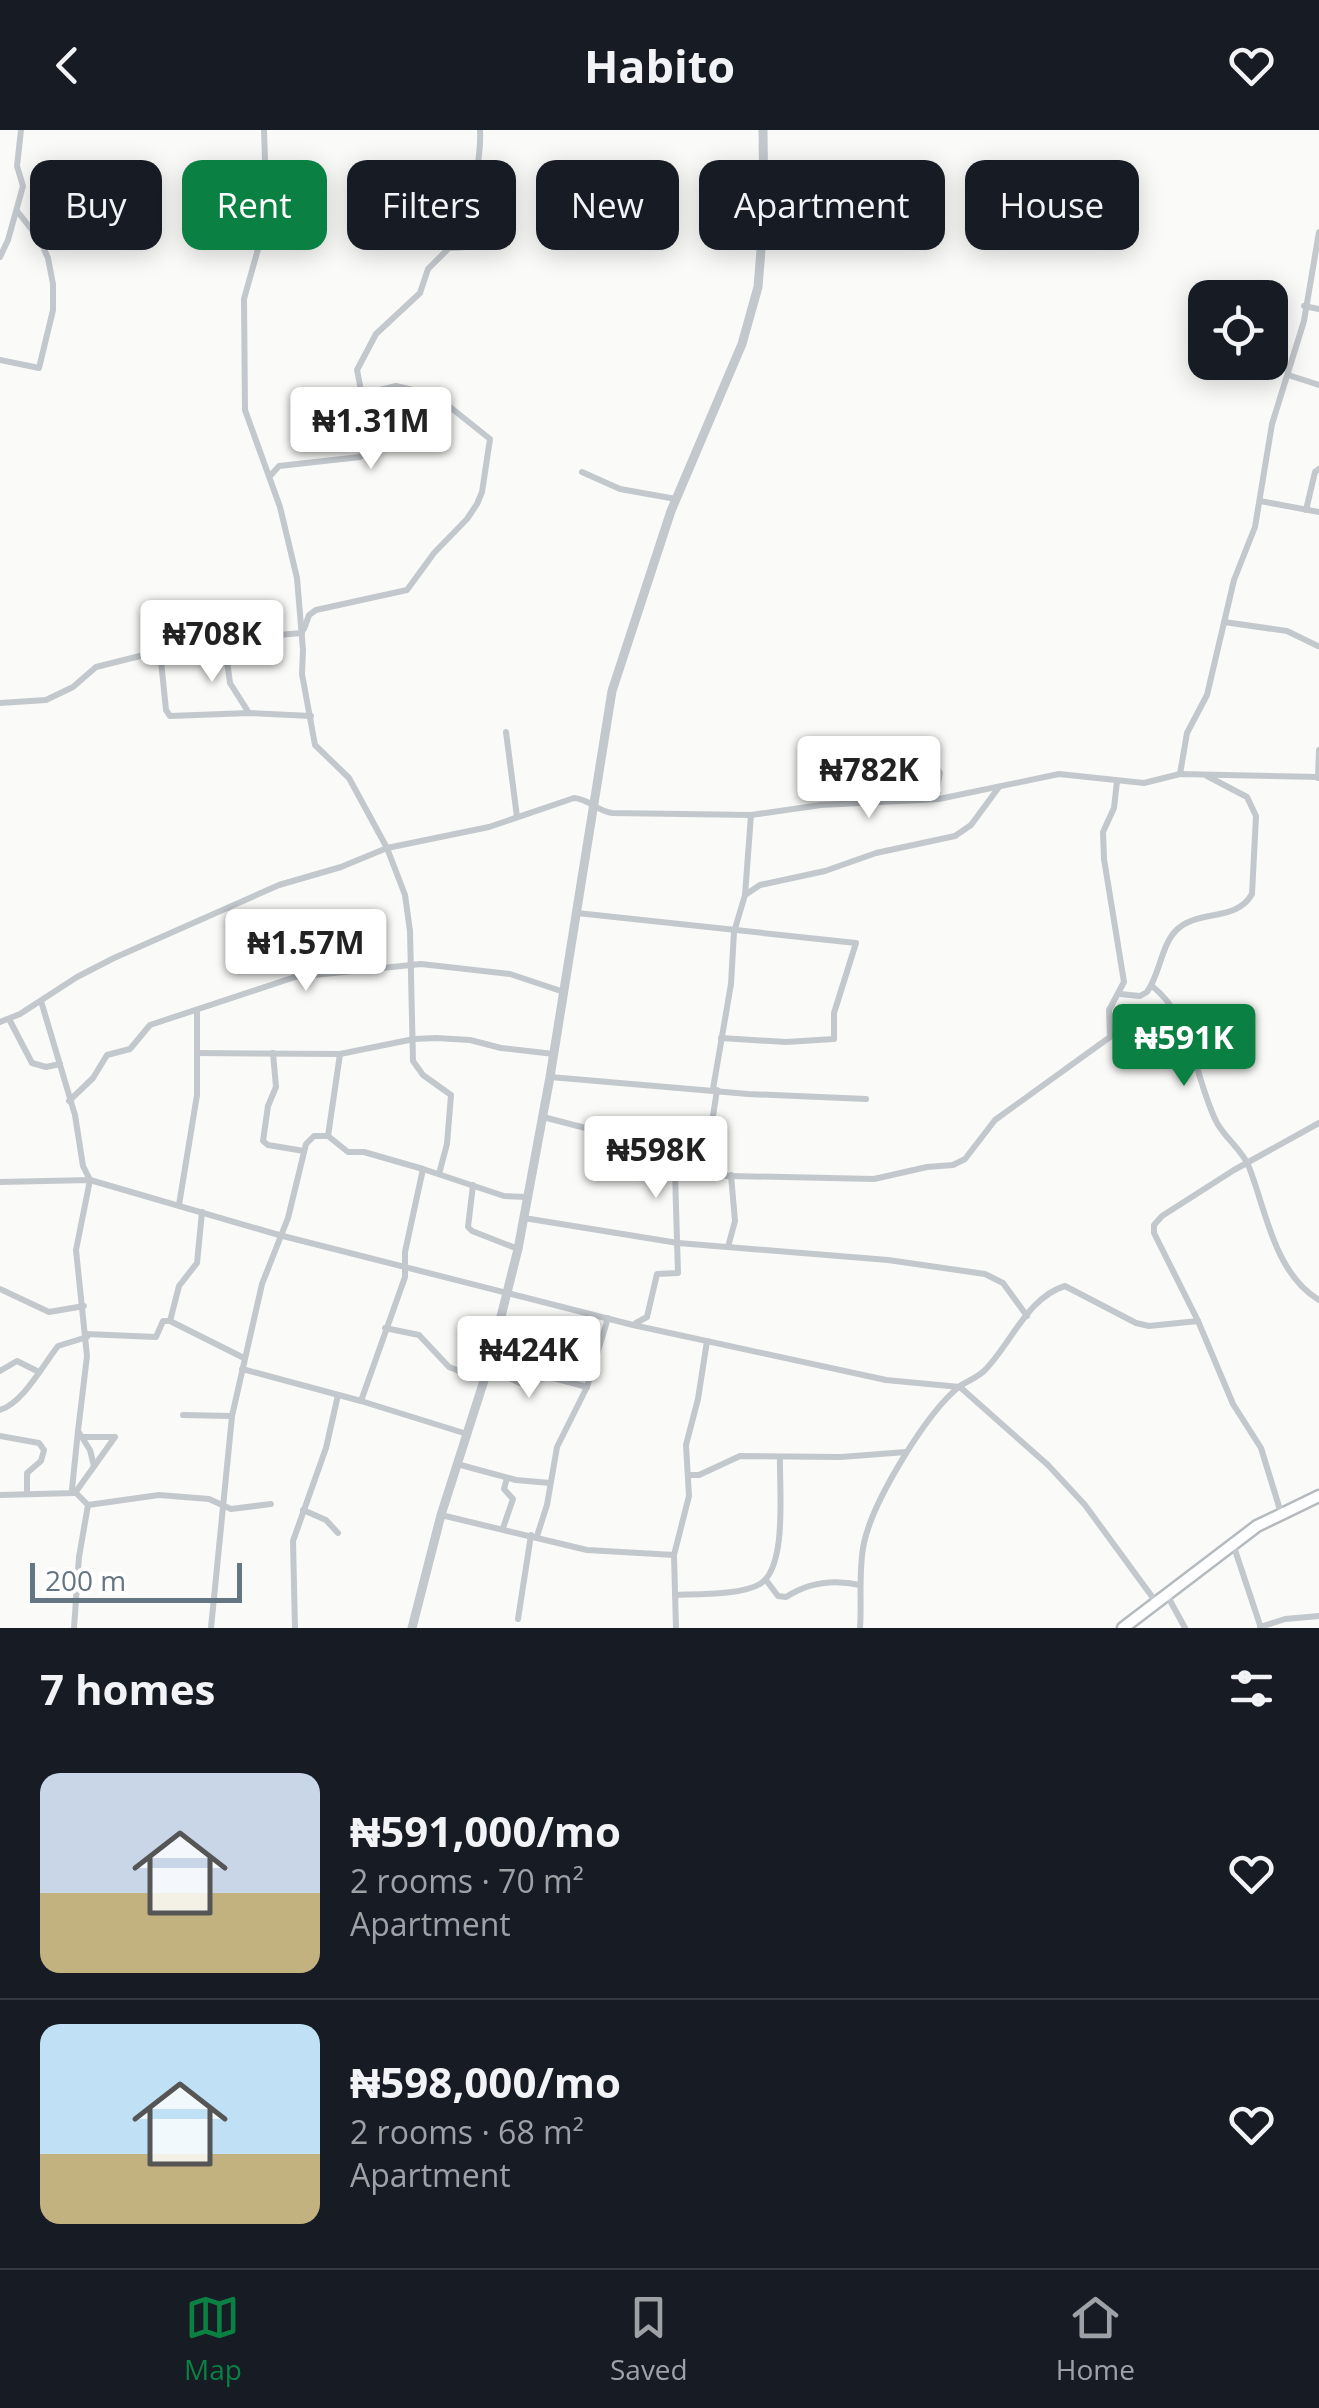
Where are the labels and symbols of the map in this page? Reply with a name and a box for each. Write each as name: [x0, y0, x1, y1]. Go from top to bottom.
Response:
pin: ₦1.31M: [290, 387, 452, 472]
pin: ₦708K: [142, 600, 282, 685]
pin: ₦782K: [799, 736, 939, 821]
pin: ₦1.57M: [225, 909, 387, 994]
pin: ₦591K: [1114, 1004, 1254, 1089]
pin: ₦598K: [586, 1116, 726, 1201]
pin: ₦424K: [459, 1316, 599, 1401]
scale bar: [30, 1558, 242, 1602]

